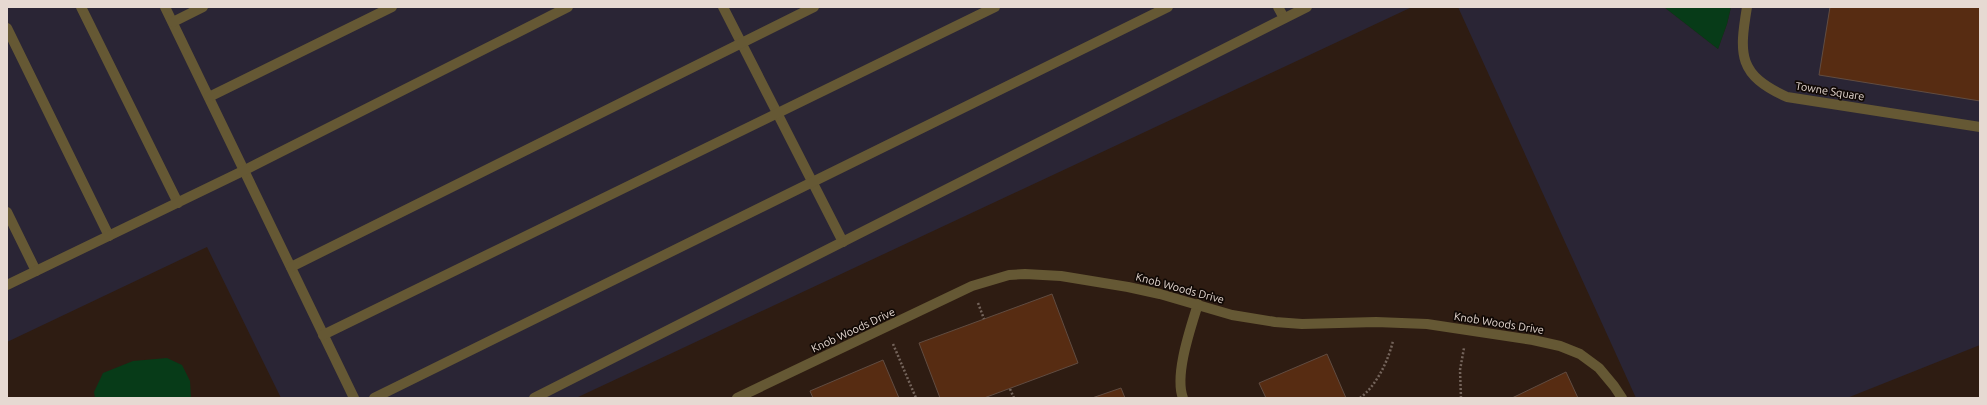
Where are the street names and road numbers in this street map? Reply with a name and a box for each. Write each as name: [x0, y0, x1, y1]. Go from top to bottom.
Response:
street label: Towne Square: [1795, 80, 1865, 102]
street label: Knob Woods Drive: [1135, 270, 1225, 306]
street label: Knob Woods Drive: [809, 305, 897, 355]
street label: Knob Woods Drive: [1453, 310, 1545, 336]

